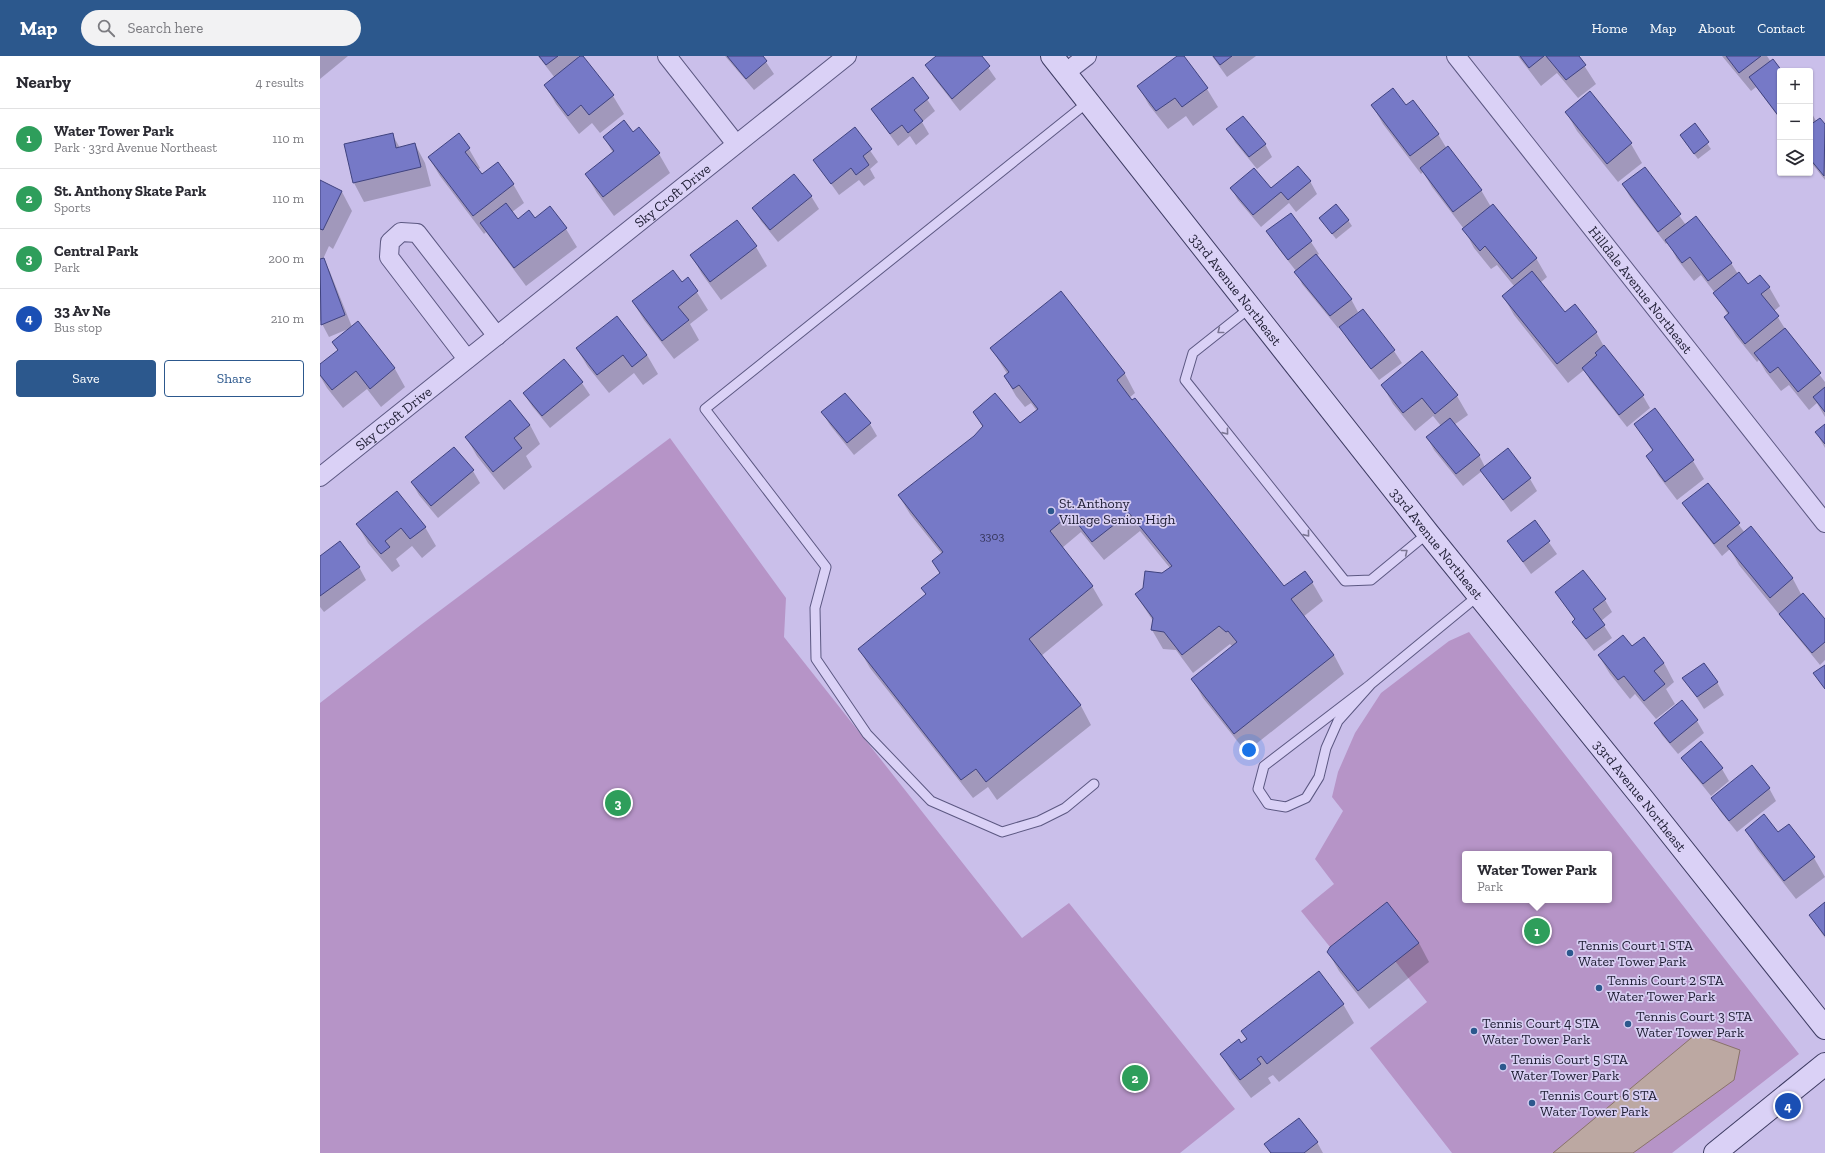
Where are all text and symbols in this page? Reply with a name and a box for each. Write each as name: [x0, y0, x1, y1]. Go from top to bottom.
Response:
search box: [81, 10, 361, 46]
text: Map: [20, 17, 57, 40]
icon: search: [95, 17, 117, 39]
text: Search here: [127, 19, 203, 37]
text: Home: [1592, 20, 1628, 37]
text: Map: [1650, 20, 1676, 37]
text: About: [1698, 20, 1735, 37]
text: Contact: [1757, 20, 1805, 37]
map controls: [1777, 68, 1813, 176]
button: +: [1777, 68, 1813, 104]
text: Nearby: [16, 72, 71, 92]
text: 4 results: [256, 75, 304, 90]
button: −: [1777, 104, 1813, 140]
text: Water Tower Park: [54, 122, 174, 140]
text: 1: [26, 131, 32, 146]
text: 110 m: [272, 131, 304, 146]
text: Park · 33rd Avenue Northeast: [54, 140, 217, 155]
button: layers: [1777, 140, 1813, 176]
street label: Sky Croft Drive: [631, 160, 715, 231]
text: St. Anthony Skate Park: [54, 182, 206, 200]
text: 2: [26, 191, 32, 206]
text: 110 m: [272, 191, 304, 206]
text: Sports: [54, 200, 91, 215]
street label: Hilldale Avenue Northeast: [1585, 223, 1696, 358]
street label: 33rd Avenue Northeast: [1186, 230, 1286, 350]
text: Central Park: [54, 242, 138, 260]
text: 3: [26, 251, 32, 266]
text: 200 m: [268, 251, 304, 266]
text: Park: [54, 260, 80, 275]
text: 33 Av Ne: [54, 302, 111, 320]
text: 4: [25, 311, 33, 326]
text: 210 m: [271, 311, 304, 326]
text: Bus stop: [54, 320, 102, 335]
one-way arrow: [1218, 327, 1225, 334]
button: Save: [16, 360, 156, 397]
button: Share: [164, 360, 304, 397]
street label: Sky Croft Drive: [352, 383, 436, 454]
one-way arrow: [1222, 428, 1229, 435]
street label: 33rd Avenue Northeast: [1386, 484, 1487, 604]
place label: St. Anthony Village Senior High: [1058, 495, 1176, 528]
marker: St. Anthony Village Senior High: [1046, 506, 1056, 516]
house number: 3303: [980, 529, 1004, 543]
one-way arrow: [1303, 529, 1310, 536]
one-way arrow: [1400, 550, 1407, 557]
street label: 33rd Avenue Northeast: [1590, 737, 1690, 856]
your location: [1239, 740, 1259, 760]
pin: 3: [605, 788, 631, 818]
popup: [1462, 851, 1612, 903]
text: Water Tower Park: [1477, 861, 1597, 879]
text: Park: [1477, 879, 1503, 894]
pin: 1: [1524, 916, 1550, 946]
place label: Tennis Court 1 STA Water Tower Park: [1578, 937, 1694, 970]
marker: Tennis Court 1 STA Water Tower Park: [1565, 948, 1575, 958]
place label: Tennis Court 2 STA Water Tower Park: [1607, 972, 1725, 1005]
marker: Tennis Court 2 STA Water Tower Park: [1594, 983, 1604, 993]
place label: Tennis Court 3 STA Water Tower Park: [1636, 1008, 1753, 1041]
place label: Tennis Court 4 STA Water Tower Park: [1482, 1015, 1600, 1048]
marker: Tennis Court 3 STA Water Tower Park: [1623, 1019, 1633, 1029]
marker: Tennis Court 4 STA Water Tower Park: [1469, 1026, 1479, 1036]
place label: Tennis Court 5 STA Water Tower Park: [1511, 1051, 1629, 1084]
marker: Tennis Court 5 STA Water Tower Park: [1498, 1062, 1508, 1072]
pin: 2: [1122, 1063, 1148, 1093]
place label: Tennis Court 6 STA Water Tower Park: [1540, 1087, 1658, 1120]
pin: 4: [1775, 1091, 1801, 1121]
marker: Tennis Court 6 STA Water Tower Park: [1527, 1098, 1537, 1108]

